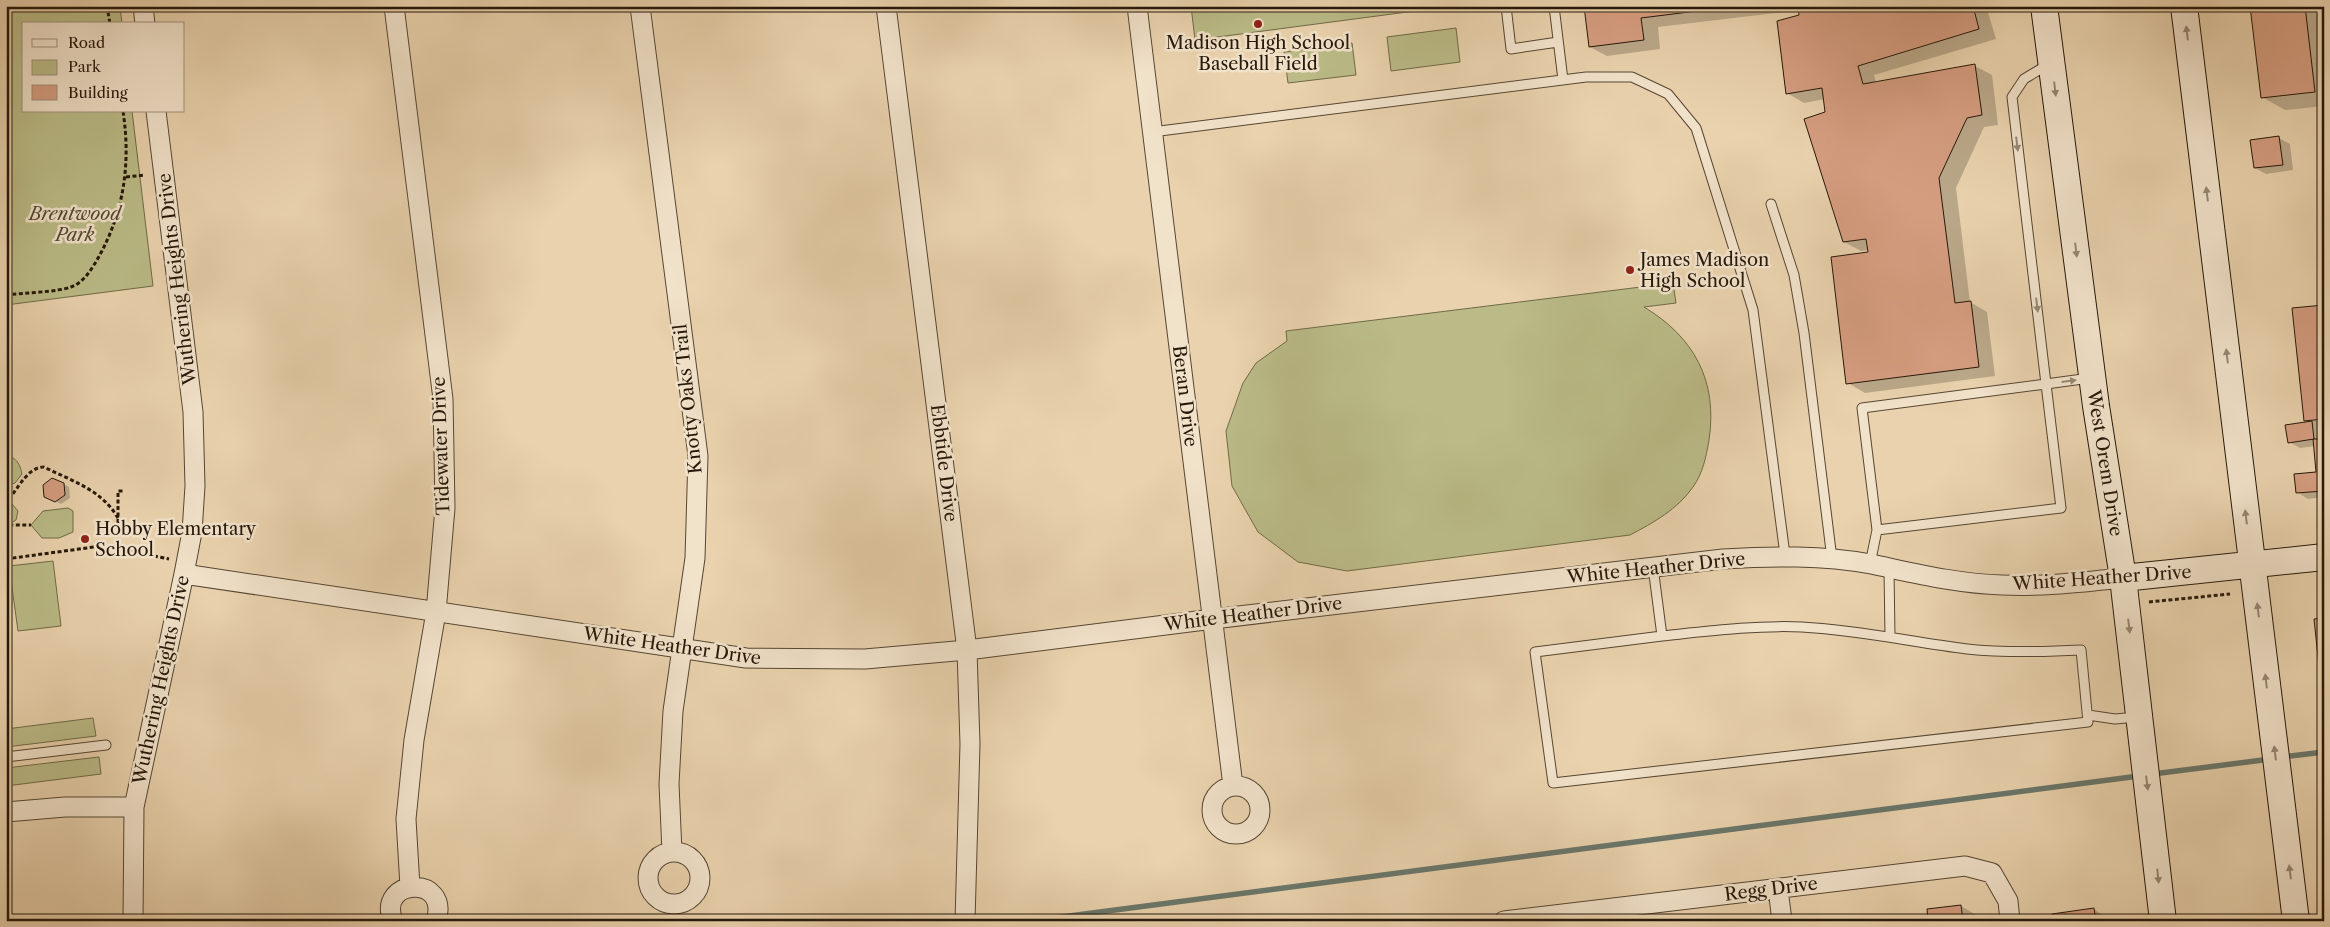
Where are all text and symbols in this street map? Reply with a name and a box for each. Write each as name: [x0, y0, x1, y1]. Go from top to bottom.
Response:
marker: Madison High School Baseball Field: [1252, 18, 1264, 30]
legend: [22, 22, 185, 112]
one-way arrow: [2183, 25, 2191, 41]
place label: Madison High School Baseball Field: [1166, 32, 1350, 75]
text: Road: [68, 33, 105, 52]
text: Park: [68, 57, 102, 76]
one-way arrow: [2051, 82, 2059, 98]
text: Building: [68, 83, 128, 102]
one-way arrow: [2013, 136, 2021, 152]
street label: Wuthering Heights Drive: [153, 172, 201, 387]
one-way arrow: [2203, 186, 2211, 202]
park label: Brentwood Park: [27, 203, 123, 246]
one-way arrow: [2072, 243, 2080, 259]
place label: James Madison High School: [1637, 249, 1769, 292]
marker: James Madison High School: [1624, 264, 1636, 276]
one-way arrow: [2033, 297, 2041, 313]
street label: Knotty Oaks Trail: [669, 323, 707, 475]
street label: Beran Drive: [1168, 344, 1202, 448]
one-way arrow: [2223, 347, 2231, 363]
street label: Tidewater Drive: [428, 376, 454, 516]
one-way arrow: [2061, 377, 2077, 385]
street label: West Orem Drive: [2082, 387, 2127, 538]
street label: Ebbtide Drive: [926, 403, 962, 523]
one-way arrow: [2242, 509, 2250, 525]
place label: Hobby Elementary School: [95, 518, 257, 561]
marker: Hobby Elementary School: [79, 533, 91, 545]
street label: White Heather Drive: [1565, 548, 1746, 588]
street label: White Heather Drive: [2011, 561, 2192, 595]
street label: Wuthering Heights Drive: [128, 573, 194, 788]
street label: White Heather Drive: [1162, 592, 1343, 636]
one-way arrow: [2253, 601, 2261, 617]
one-way arrow: [2125, 619, 2133, 635]
street label: White Heather Drive: [581, 622, 762, 669]
one-way arrow: [2262, 672, 2270, 688]
one-way arrow: [2271, 745, 2279, 761]
one-way arrow: [2143, 775, 2151, 791]
one-way arrow: [2286, 864, 2294, 880]
one-way arrow: [2154, 869, 2162, 885]
street label: Regg Drive: [1723, 872, 1819, 906]

